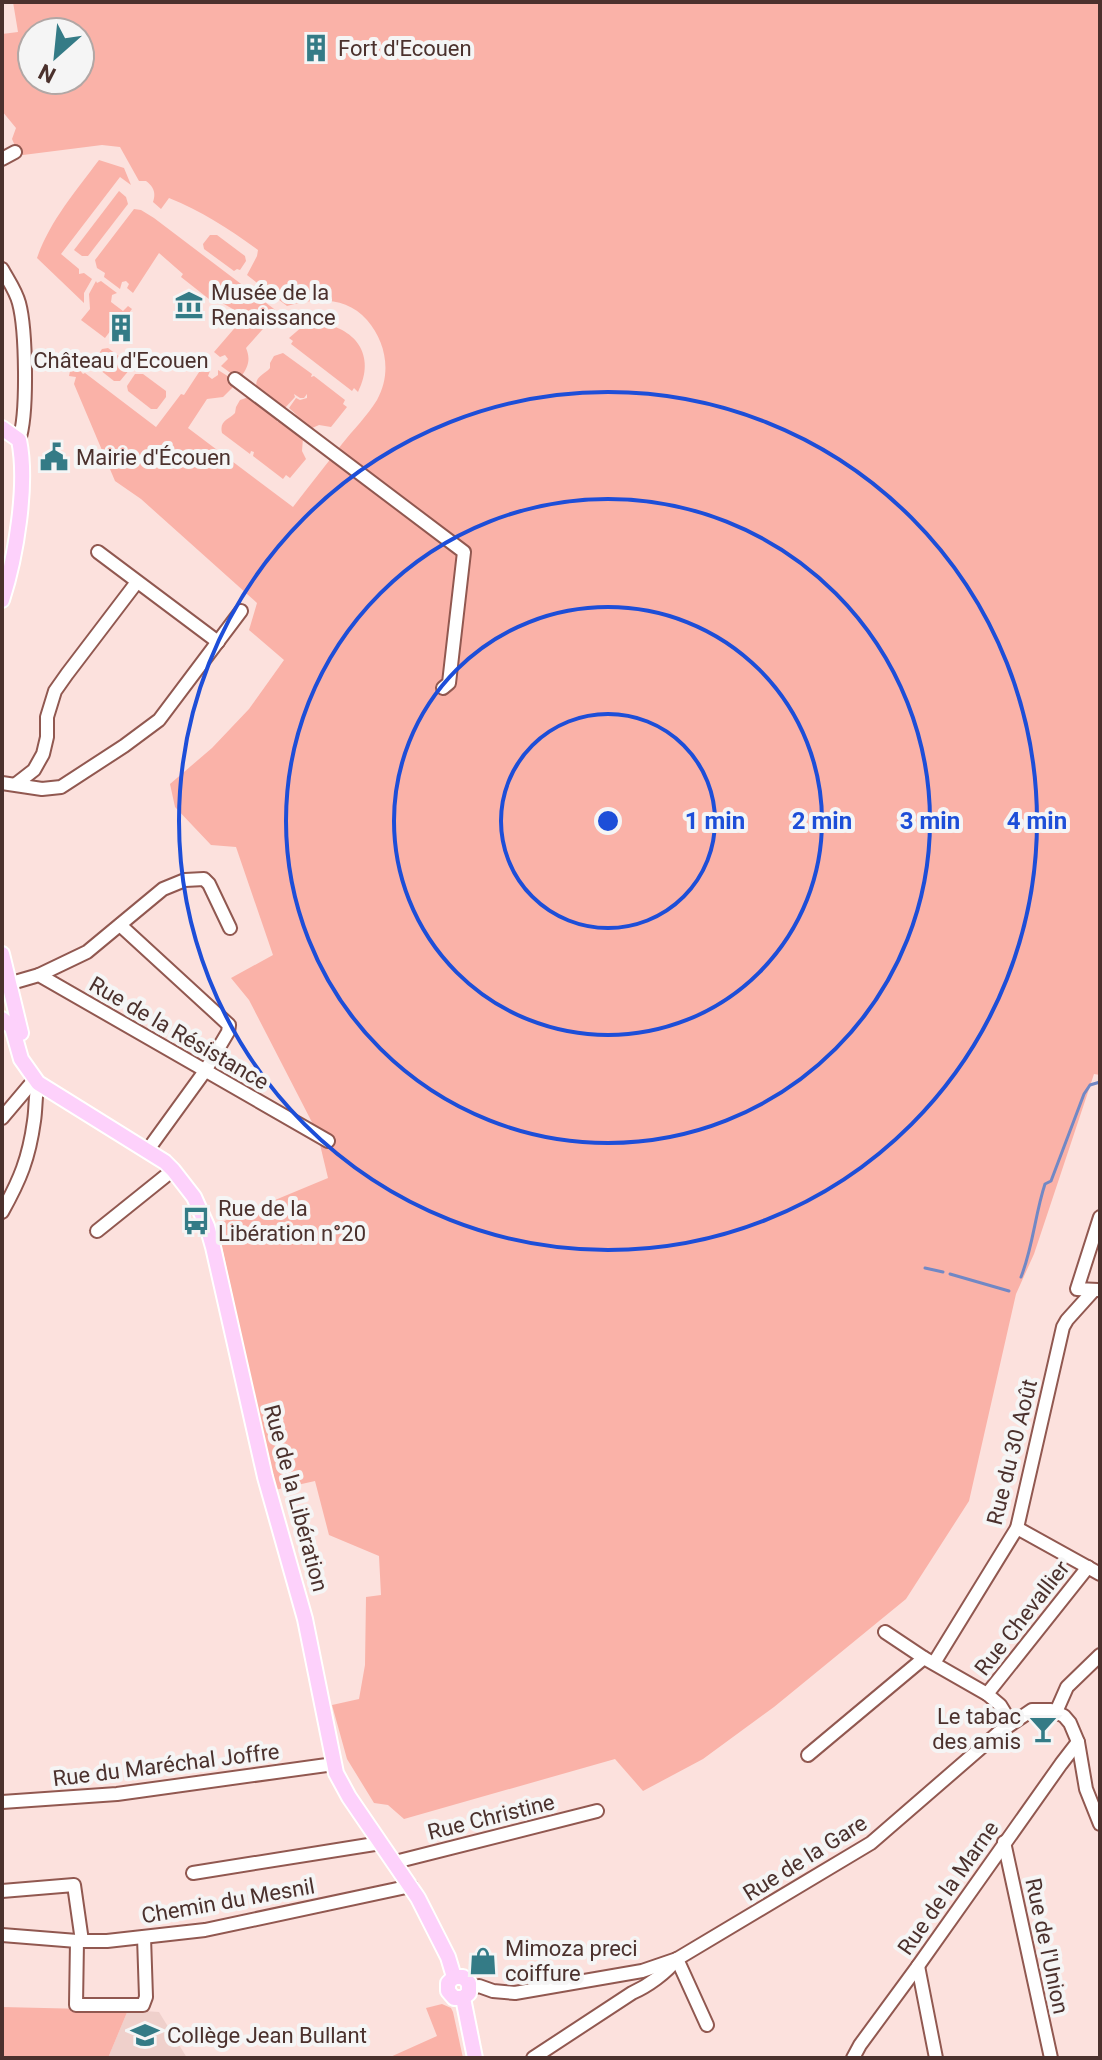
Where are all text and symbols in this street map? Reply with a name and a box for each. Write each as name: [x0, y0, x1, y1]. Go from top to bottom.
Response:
north arrow: [16, 16, 96, 96]
building icon: Fort d'Ecouen: [301, 33, 331, 63]
place label: Fort d'Ecouen: [338, 36, 472, 61]
text: N: [35, 59, 60, 88]
place label: Musée de la Renaissance: [211, 280, 336, 330]
museum icon: Musée de la Renaissance: [174, 290, 204, 320]
building icon: Château d'Ecouen: [106, 313, 136, 343]
place label: Château d'Ecouen: [33, 348, 209, 373]
public building icon: Mairie d'Écouen: [39, 442, 69, 472]
place label: Mairie d'Écouen: [76, 445, 231, 470]
centre of rings: [594, 807, 622, 835]
text: 1 min: [685, 807, 745, 835]
text: 2 min: [792, 807, 852, 835]
text: 3 min: [900, 807, 960, 835]
text: 4 min: [1007, 807, 1067, 835]
street label: Rue de la Résistance: [85, 971, 273, 1095]
place label: Rue de la Libération n°20: [218, 1196, 366, 1246]
bus stop icon: Rue de la Libération n°20: [181, 1206, 211, 1236]
street label: Rue du 30 Août: [982, 1377, 1042, 1527]
street label: Rue de la Libération: [259, 1402, 333, 1594]
street label: Rue Chevallier: [970, 1555, 1075, 1680]
place label: Le tabac des amis: [932, 1704, 1021, 1754]
bar icon: Le tabac des amis: [1028, 1714, 1058, 1744]
street label: Rue du Maréchal Joffre: [51, 1739, 281, 1791]
street label: Rue Christine: [425, 1789, 557, 1845]
street label: Rue de la Gare: [739, 1810, 871, 1906]
street label: Rue de la Marne: [893, 1816, 1003, 1960]
street label: Chemin du Mesnil: [139, 1873, 317, 1929]
street label: Rue de l'Union: [1020, 1876, 1074, 2016]
place label: Mimoza preci coiffure: [505, 1936, 638, 1986]
shop icon: Mimoza preci coiffure: [468, 1946, 498, 1976]
school or university icon: Collège Jean Bullant: [130, 2020, 160, 2050]
place label: Collège Jean Bullant: [167, 2023, 367, 2048]

